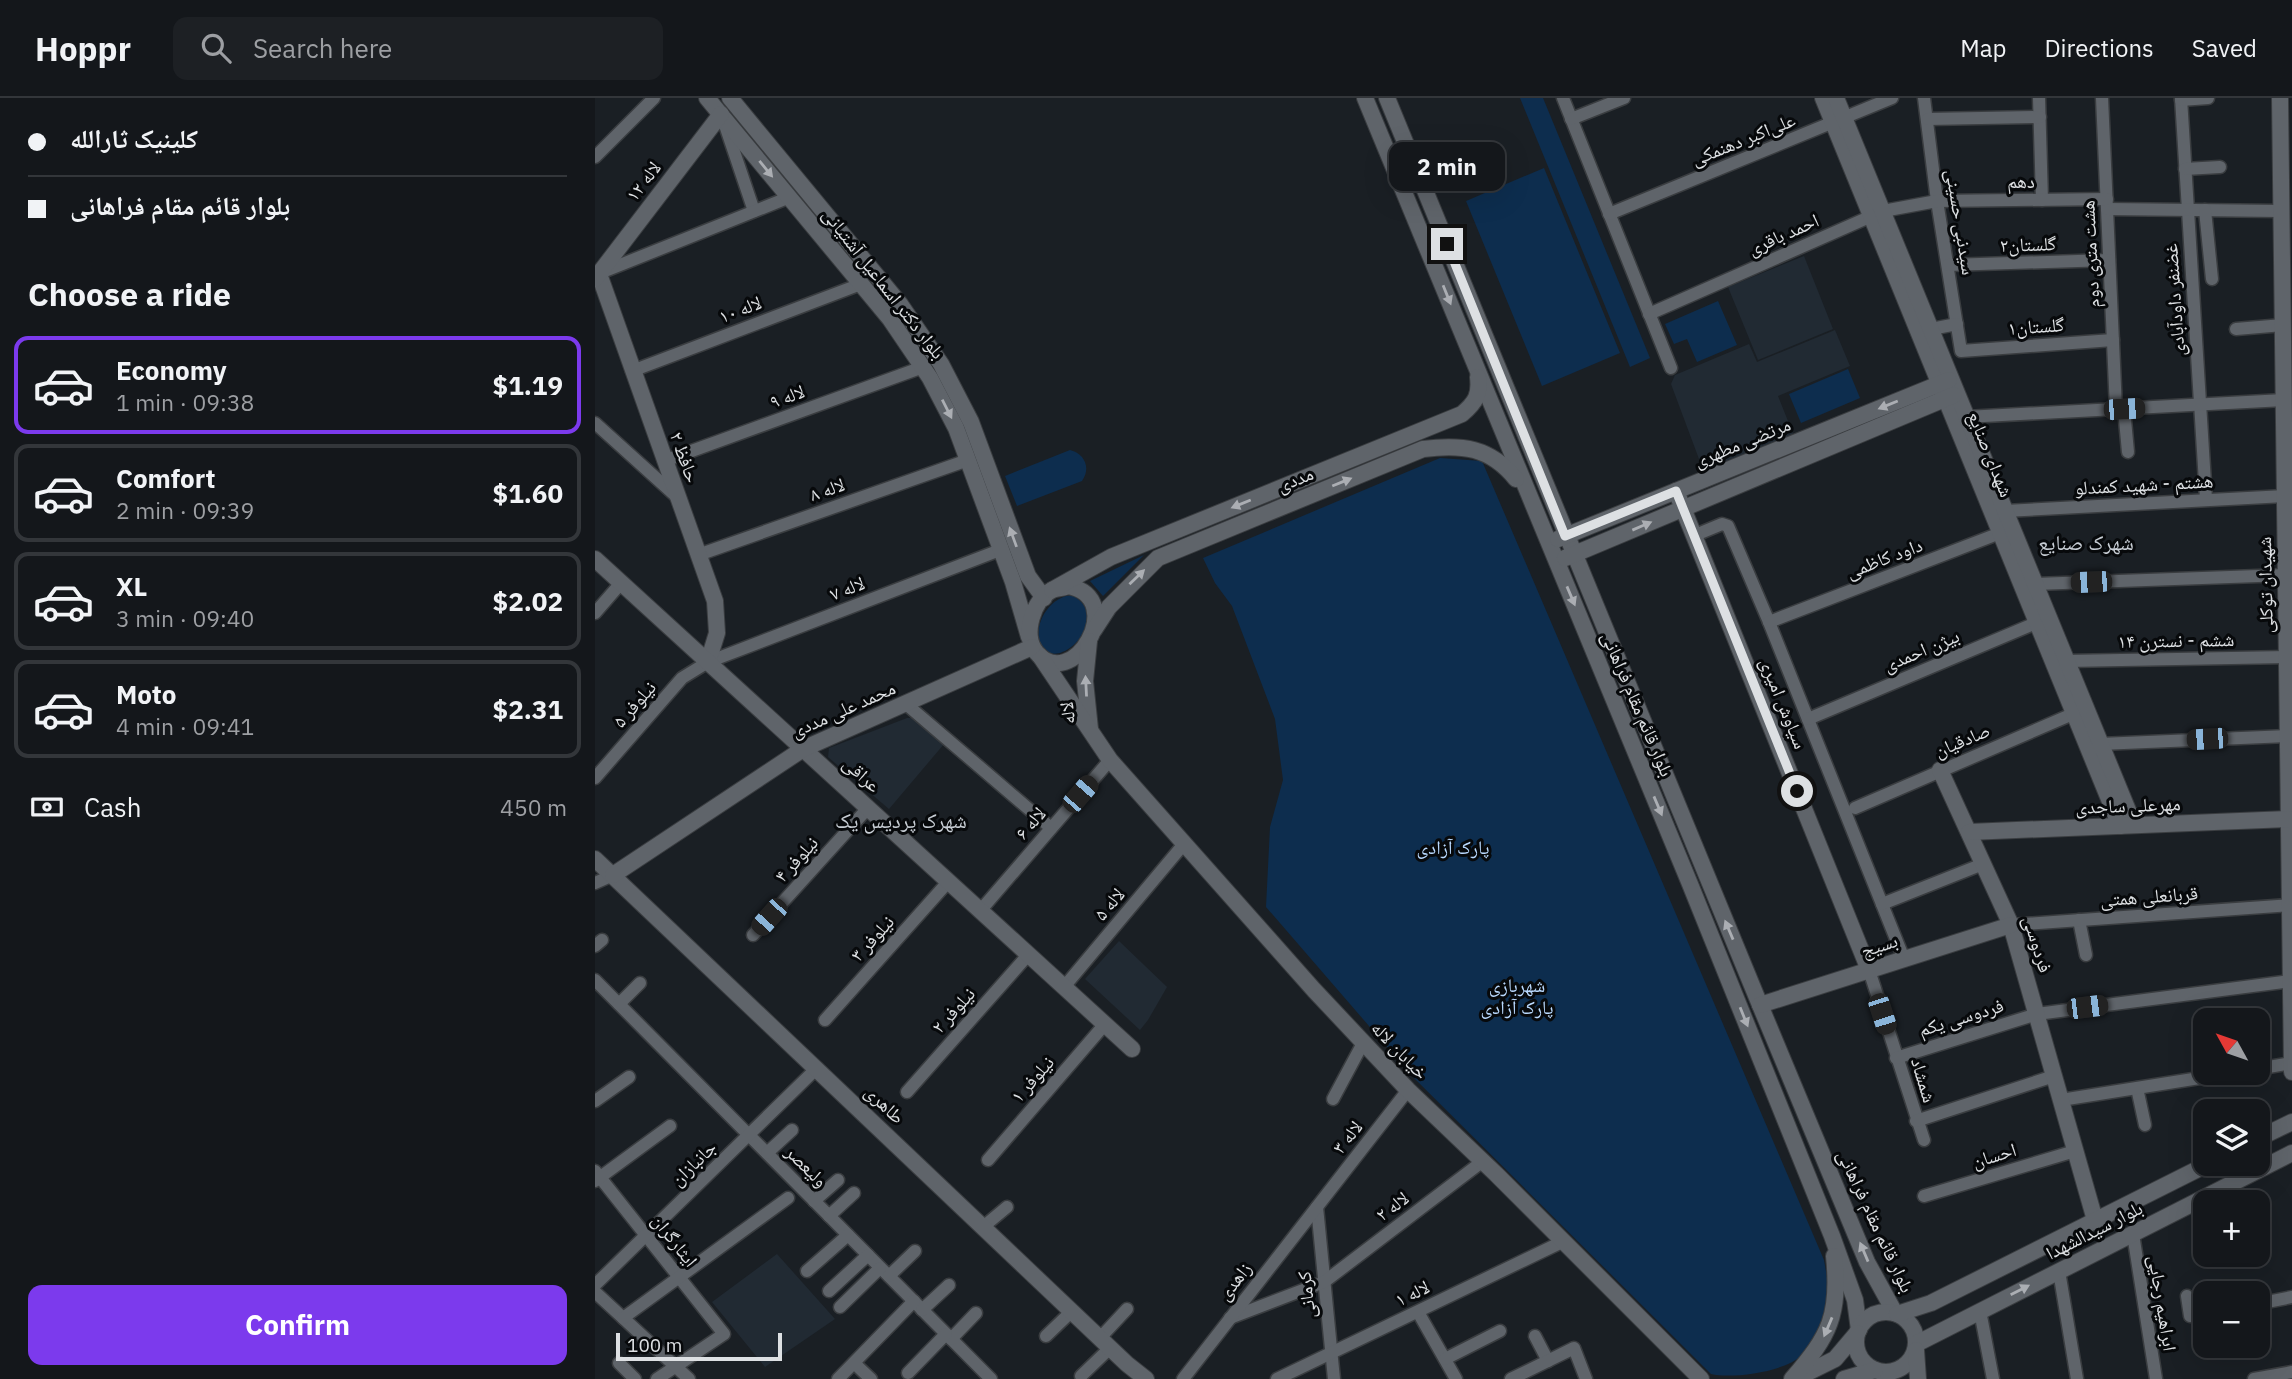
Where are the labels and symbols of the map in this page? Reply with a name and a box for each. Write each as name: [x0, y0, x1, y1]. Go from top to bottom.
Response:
street label: علی‌اکبر دهنمکی: [1687, 107, 1799, 171]
callout: 2 min: [1389, 142, 1505, 192]
street label: لاله ۱۲: [620, 156, 666, 206]
one-way arrow: [759, 159, 774, 177]
street label: سیدنبی حسینی: [1941, 167, 1981, 277]
street label: دهم: [2007, 169, 2035, 194]
street label: هشت متری دوم: [2075, 199, 2107, 308]
street label: بلوار دکتر اسماعیل آشتیانی: [817, 203, 951, 363]
street label: احمد باقری: [1744, 208, 1822, 260]
route end: [1431, 228, 1463, 260]
street label: گلستان۲: [1999, 231, 2057, 257]
street label: غضنفر داودآبادی: [2158, 243, 2190, 357]
one-way arrow: [1441, 285, 1452, 306]
street label: لاله ۱۰: [715, 290, 765, 328]
street label: گلستان۱: [2007, 312, 2065, 340]
street label: لاله ۹: [766, 379, 808, 413]
car: [2103, 397, 2146, 421]
one-way arrow: [941, 399, 952, 419]
one-way arrow: [1878, 399, 1898, 411]
street label: شهدای صنایع: [1962, 408, 2019, 501]
street label: مرتضی مطهری: [1690, 412, 1794, 472]
street label: حافظ ۲: [665, 428, 705, 486]
street label: مددی: [1273, 461, 1317, 497]
street label: هشتم - شهید کمندلو: [2074, 468, 2214, 501]
street label: لاله ۸: [806, 472, 848, 506]
one-way arrow: [1332, 477, 1353, 488]
one-way arrow: [1230, 499, 1251, 510]
one-way arrow: [1632, 520, 1653, 531]
one-way arrow: [1008, 527, 1019, 548]
district label: شهرک صنایع: [2038, 528, 2134, 556]
street label: داود کاظمی: [1842, 532, 1926, 583]
street label: شهیدان توکلی: [2252, 536, 2278, 634]
one-way arrow: [1129, 569, 1146, 586]
street label: لاله ۷: [826, 570, 868, 606]
car: [2070, 571, 2113, 593]
one-way arrow: [1565, 586, 1576, 607]
street label: بیژن احمدی: [1879, 623, 1963, 677]
street label: ششم - نسترن ۱۴: [2117, 627, 2235, 654]
street label: بلوار قائم مقام فراهانی: [1595, 628, 1679, 781]
street label: سیاوش امیری: [1755, 654, 1813, 752]
street label: محمد علی مددی: [787, 675, 899, 743]
one-way arrow: [1081, 675, 1092, 697]
street label: نیلوفر ۵: [607, 676, 661, 732]
street label: لاله: [1054, 701, 1080, 725]
street label: صادقیان: [1930, 718, 1994, 762]
car: [2186, 727, 2229, 751]
street label: عراقی: [838, 751, 886, 798]
car: [1059, 771, 1102, 817]
route start: [1781, 775, 1813, 807]
street label: مهرعلی ساجدی: [2075, 791, 2181, 819]
one-way arrow: [1652, 796, 1663, 817]
street label: لاله ۶: [1009, 802, 1051, 844]
district label: شهرک پردیس یک: [835, 806, 967, 834]
street label: نیلوفر ۴: [769, 831, 823, 887]
park label: پارک آزادی: [1417, 835, 1489, 859]
street label: قربانعلی همتی: [2099, 881, 2199, 911]
street label: لاله ۵: [1088, 883, 1130, 925]
car: [748, 894, 791, 940]
street label: نیلوفر ۳: [845, 910, 899, 966]
street label: فردوسی: [2018, 913, 2058, 975]
one-way arrow: [1723, 919, 1734, 940]
street label: بسیج: [1858, 928, 1901, 963]
park label: شهربازی پارک آزادی: [1481, 973, 1553, 1019]
street label: نیلوفر ۲: [926, 982, 980, 1038]
car: [1866, 991, 1899, 1037]
street label: فردوسی یکم: [1916, 993, 2007, 1042]
car: [2065, 994, 2110, 1020]
one-way arrow: [1738, 1007, 1749, 1028]
north arrow: [2193, 1008, 2270, 1085]
street label: خیابان لاله: [1366, 1016, 1434, 1084]
street label: نیلوفر ۱: [1005, 1051, 1059, 1107]
street label: شمشاد: [1906, 1055, 1942, 1105]
street label: طاهری: [860, 1079, 910, 1129]
street label: لاله ۳: [1327, 1116, 1367, 1158]
street label: جانبازان: [665, 1135, 721, 1191]
street label: احسان: [1969, 1137, 2019, 1173]
street label: ولیعصر: [780, 1139, 833, 1192]
street label: بلوار قائم مقام فراهانی: [1831, 1146, 1920, 1297]
street label: لاله ۲: [1371, 1186, 1413, 1226]
street label: بلوار سیدالشهدا: [2042, 1195, 2146, 1265]
street label: ایثارگران: [647, 1208, 703, 1272]
one-way arrow: [1858, 1242, 1869, 1263]
street label: ابراهیم رجایی: [2143, 1253, 2182, 1353]
street label: زاهدی: [1212, 1257, 1256, 1305]
street label: کرمانی: [1292, 1270, 1320, 1320]
street label: لاله ۱: [1391, 1274, 1433, 1312]
one-way arrow: [2011, 1285, 2031, 1297]
one-way arrow: [1822, 1317, 1833, 1338]
scale bar: [616, 1330, 782, 1362]

